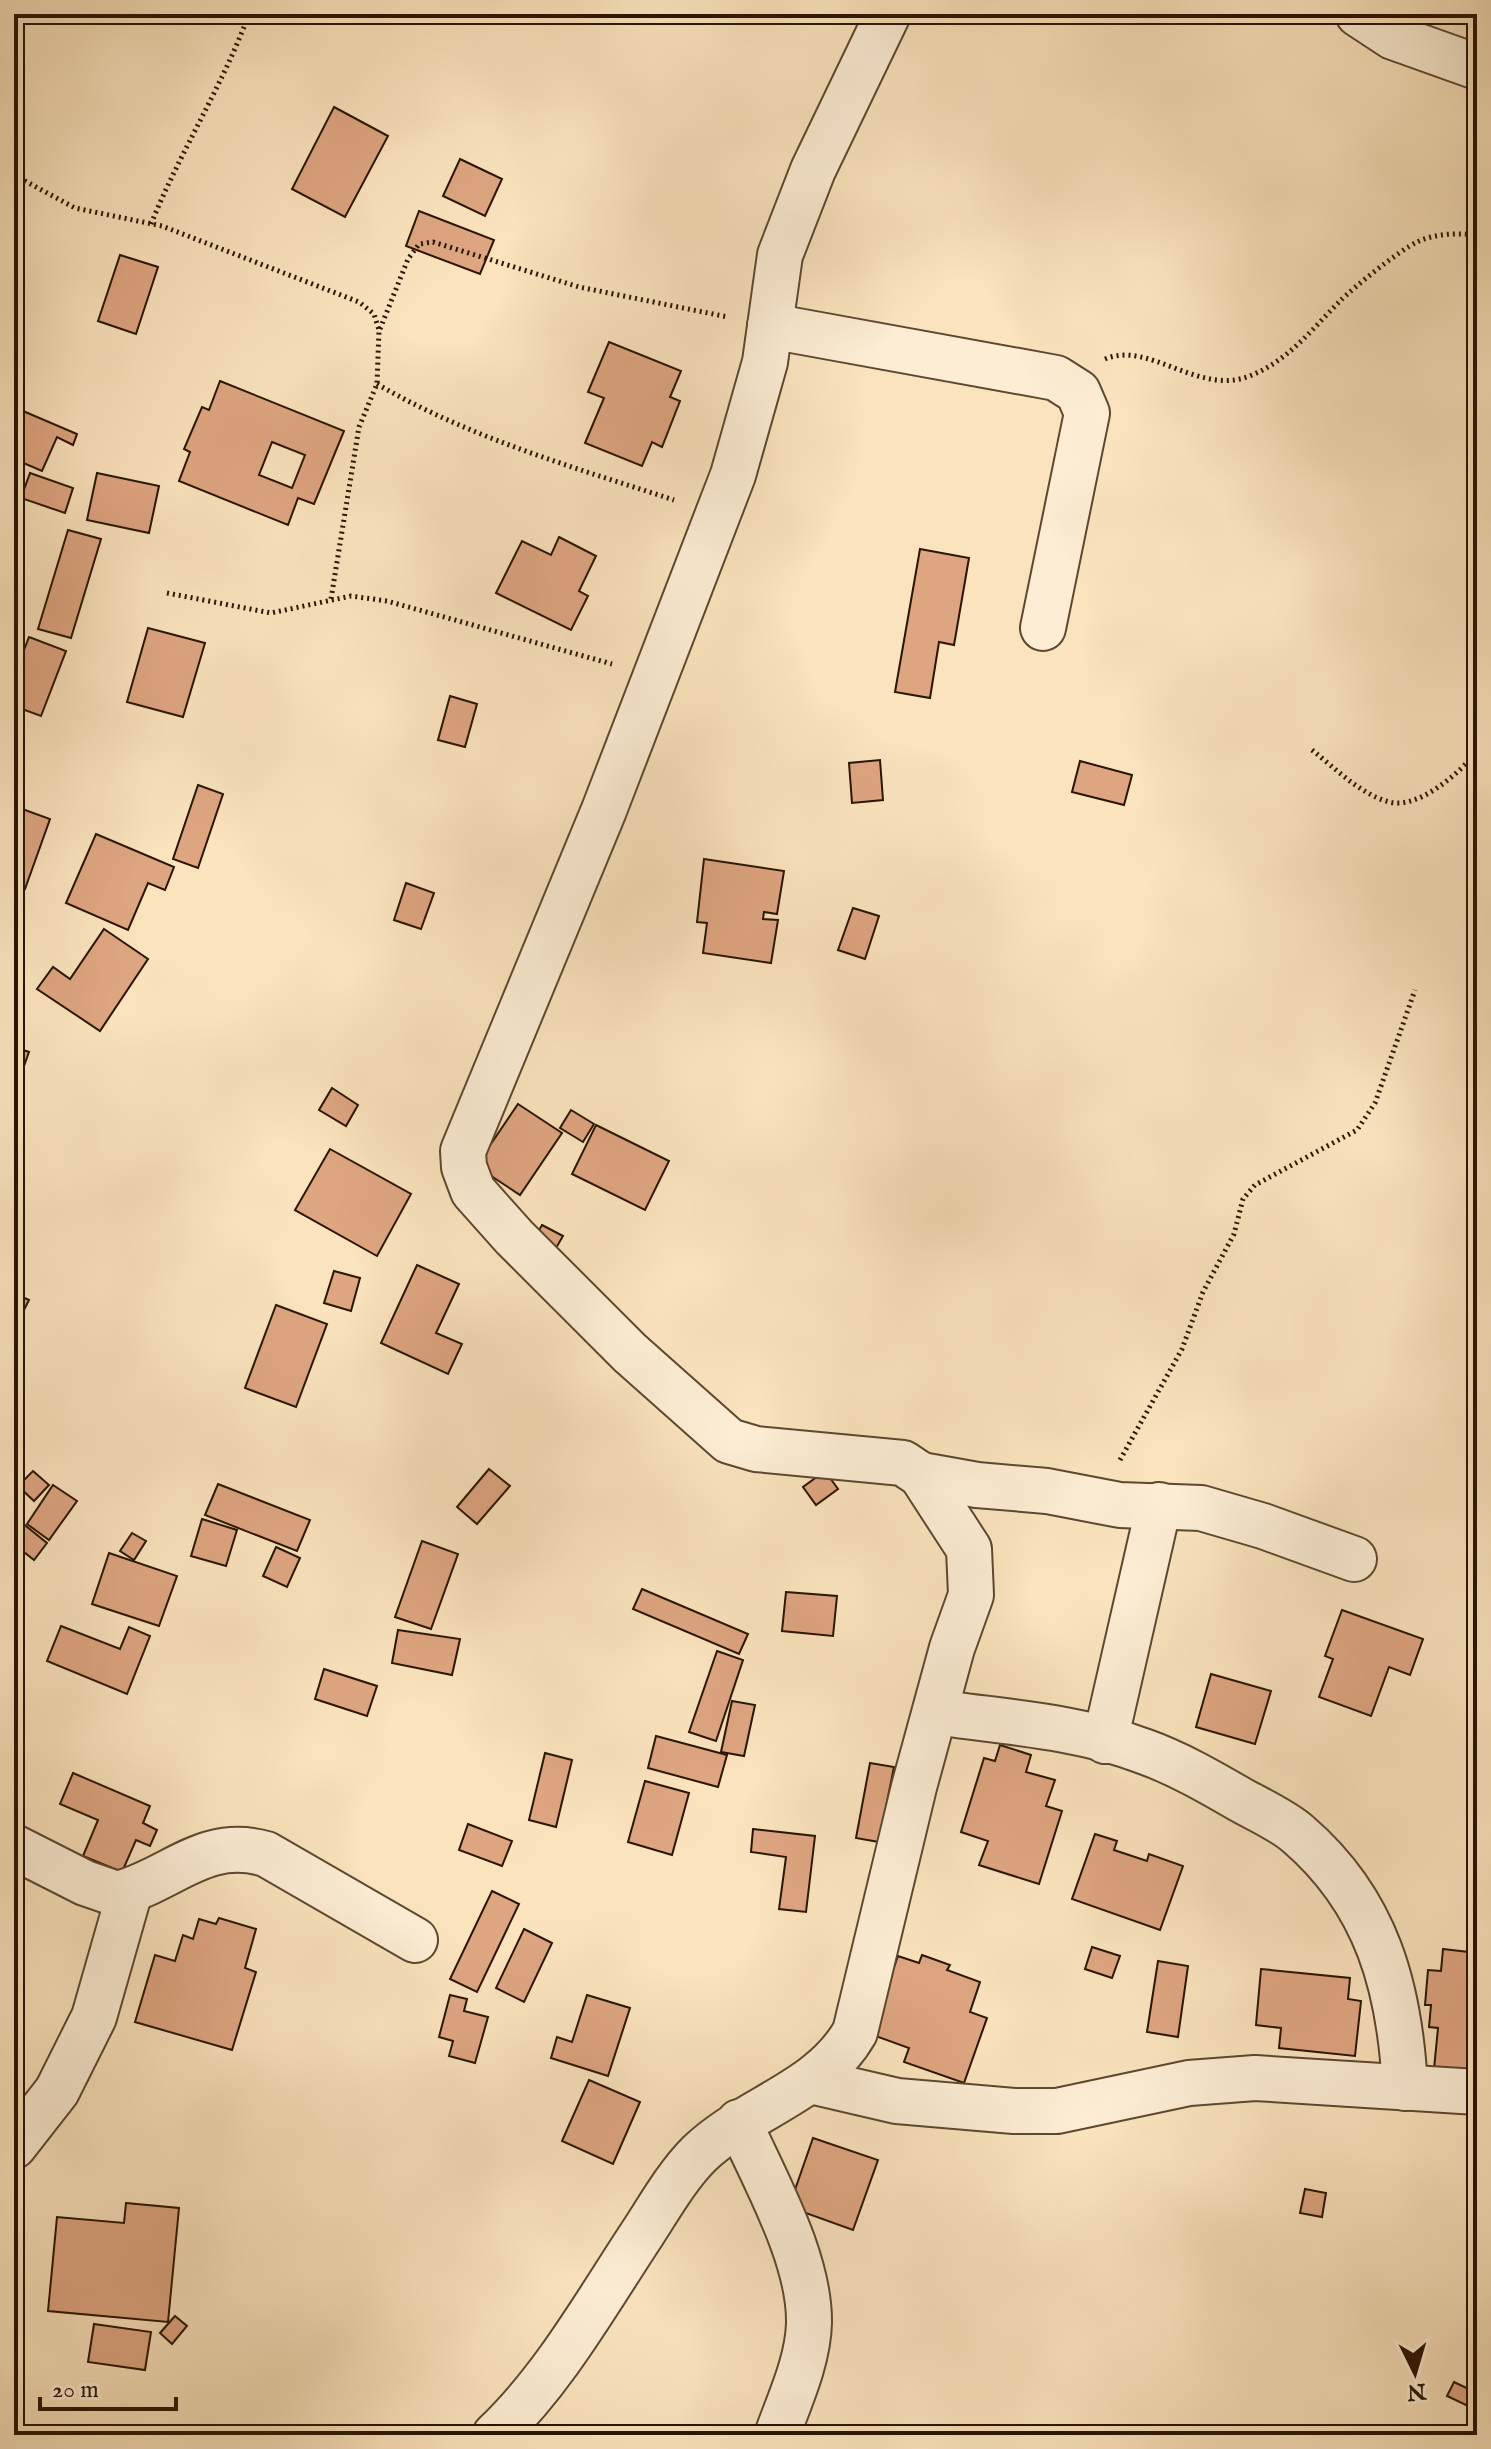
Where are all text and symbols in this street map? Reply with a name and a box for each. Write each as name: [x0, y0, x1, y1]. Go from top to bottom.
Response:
north arrow: [1375, 2333, 1455, 2413]
scale bar: [40, 2361, 176, 2411]
text: 20 m: [52, 2375, 99, 2406]
text: N: [1406, 2376, 1428, 2406]

